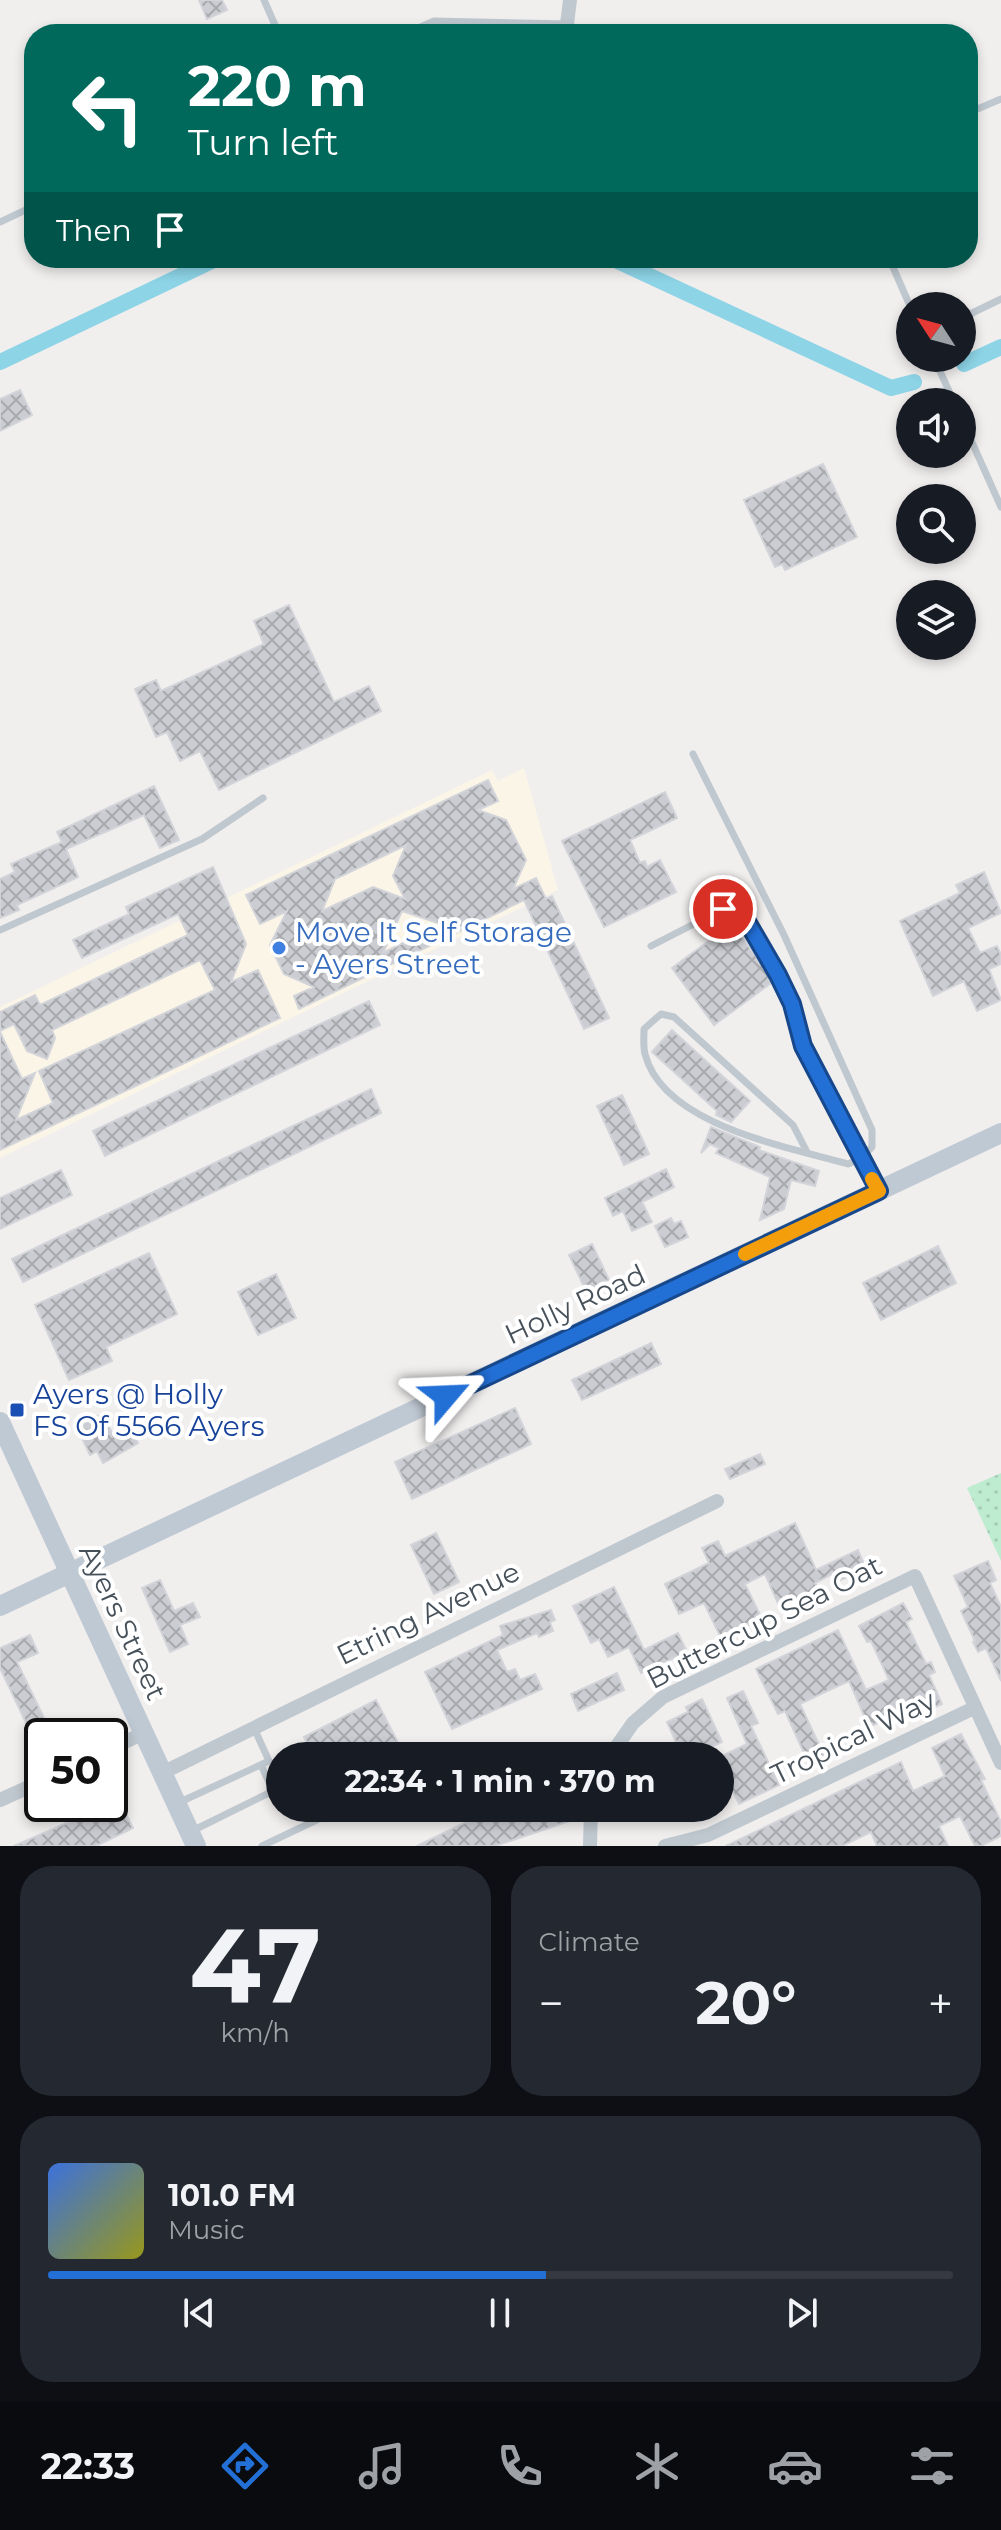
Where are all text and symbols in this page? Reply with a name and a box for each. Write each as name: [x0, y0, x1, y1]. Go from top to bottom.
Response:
text: 220 m: [188, 52, 367, 120]
icon: left: [56, 56, 160, 160]
text: Turn left: [188, 120, 339, 164]
icon: arrive: [148, 208, 192, 252]
text: Then: [56, 212, 132, 249]
north arrow: [896, 292, 976, 372]
map controls: [896, 292, 976, 660]
button: sound: [896, 388, 976, 468]
button: search: [896, 484, 976, 564]
button: layers: [896, 580, 976, 660]
pin: [689, 875, 757, 943]
icon: arrive: [701, 887, 745, 931]
place label: Move It Self Storage - Ayers Street: [295, 915, 572, 981]
marker: Move It Self Storage - Ayers Street: [270, 939, 288, 957]
street label: Holly Road: [499, 1257, 651, 1351]
position arrow: [404, 1354, 488, 1438]
place label: Ayers @ Holly FS Of 5566 Ayers: [33, 1377, 264, 1443]
marker: Ayers @ Holly FS Of 5566 Ayers: [8, 1401, 26, 1419]
street label: Ayers Street: [72, 1539, 174, 1705]
street label: Buttercup Sea Oat: [641, 1548, 887, 1696]
street label: Etring Avenue: [331, 1554, 525, 1672]
street label: Tropical Way: [765, 1682, 941, 1791]
speed limit sign: 50: [24, 1718, 128, 1822]
text: 22:34 · 1 min · 370 m: [344, 1763, 656, 1800]
text: 47: [189, 1901, 321, 2028]
text: Climate: [539, 1926, 640, 1958]
text: 20°: [695, 1966, 796, 2039]
text: −: [539, 1976, 564, 2030]
text: +: [928, 1976, 953, 2030]
text: km/h: [221, 2017, 290, 2049]
text: 101.0 FM: [168, 2177, 296, 2214]
text: Music: [168, 2214, 245, 2246]
icon: previous: [177, 2291, 221, 2335]
icon: pause: [478, 2291, 522, 2335]
icon: next: [780, 2291, 824, 2335]
icon: directions: [217, 2438, 273, 2494]
icon: music: [354, 2438, 410, 2494]
icon: phone: [492, 2438, 548, 2494]
icon: climate: [629, 2438, 685, 2494]
icon: car: [767, 2438, 823, 2494]
icon: filters: [904, 2438, 960, 2494]
text: 22:33: [41, 2444, 135, 2488]

